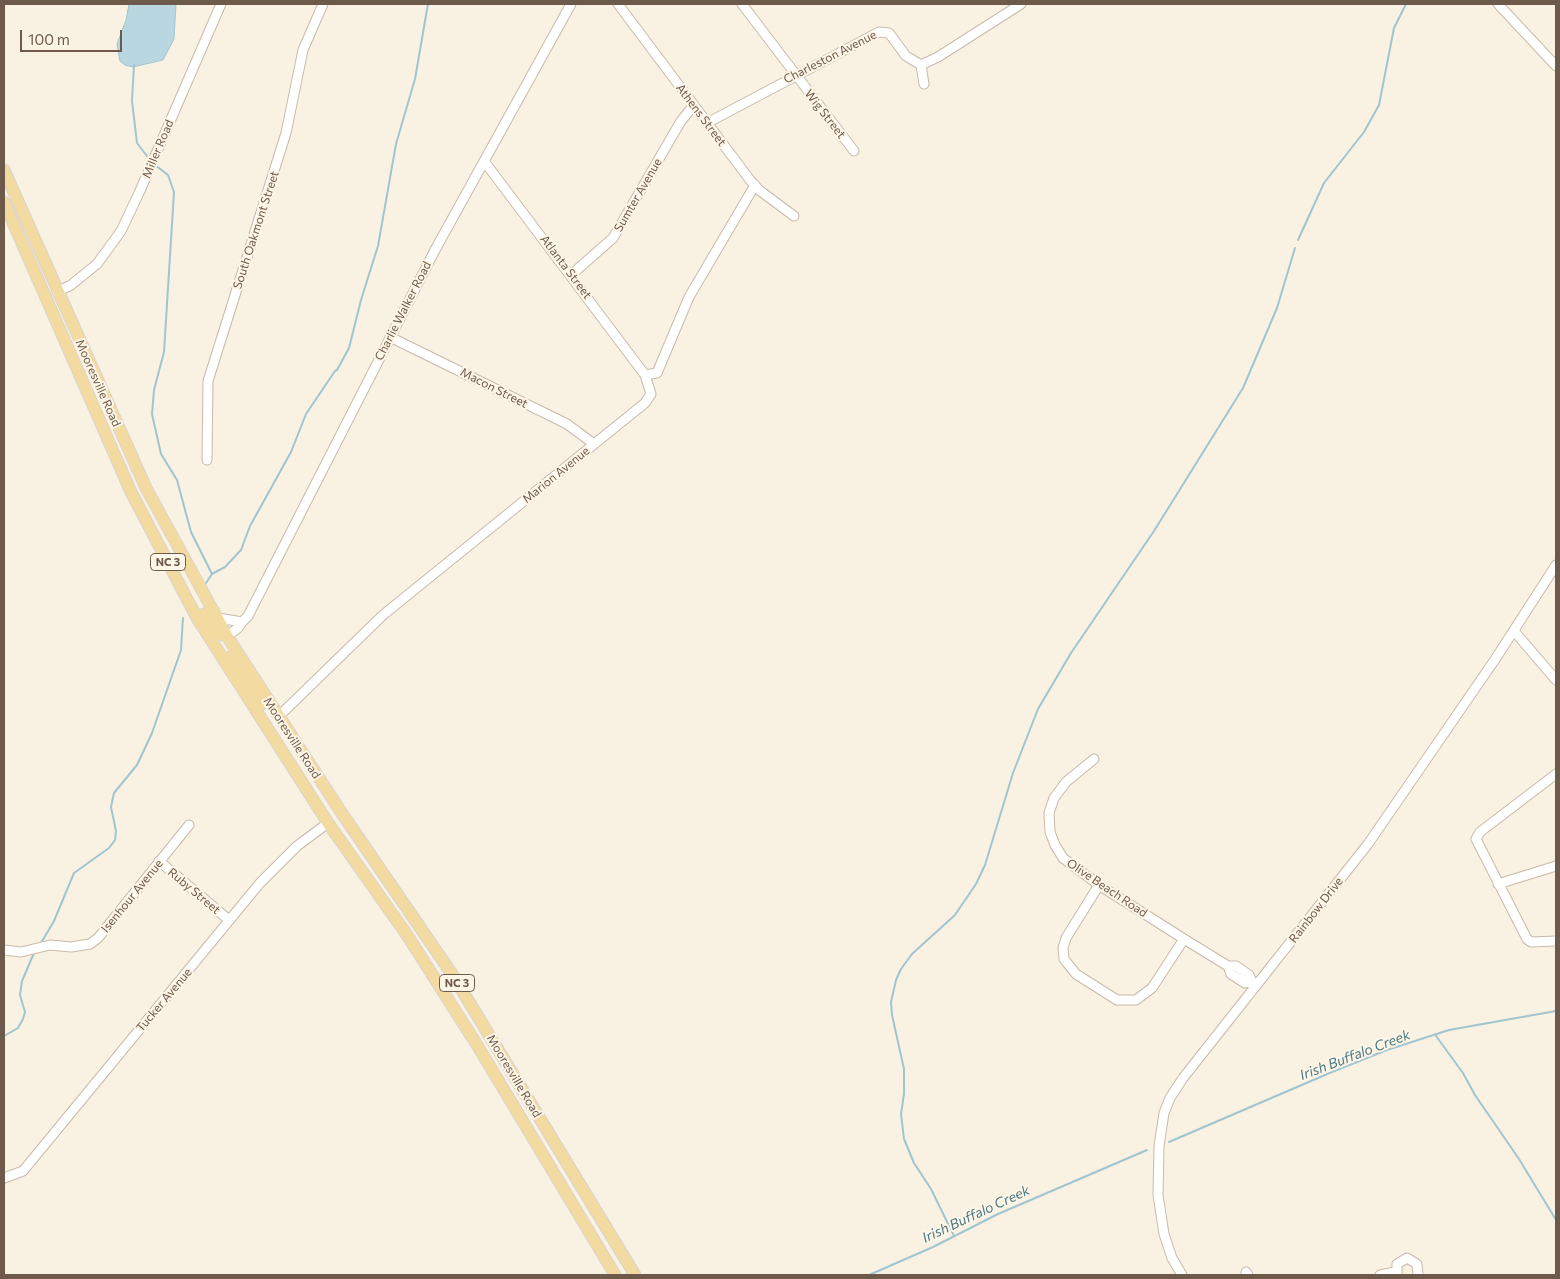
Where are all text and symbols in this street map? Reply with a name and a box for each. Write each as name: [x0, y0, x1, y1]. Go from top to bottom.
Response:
scale bar: [22, 20, 125, 52]
street label: Charleston Avenue: [781, 27, 879, 87]
text: 100 m: [28, 30, 70, 48]
street label: Athens Street: [673, 81, 729, 149]
street label: Wig Street: [801, 87, 849, 141]
street label: Miller Road: [139, 118, 177, 180]
street label: Sumter Avenue: [611, 156, 665, 234]
street label: South Oakmont Street: [230, 169, 282, 291]
street label: Atlanta Street: [537, 232, 595, 302]
street label: Charlie Walker Road: [372, 259, 434, 363]
street label: Mooresville Road: [72, 337, 124, 429]
street label: Macon Street: [458, 365, 530, 411]
street label: Marion Avenue: [520, 444, 592, 506]
road number: NC 3: [150, 554, 186, 570]
street label: Mooresville Road: [260, 695, 324, 781]
street label: Olive Beach Road: [1064, 856, 1150, 920]
street label: Isenhour Avenue: [98, 857, 166, 935]
street label: Ruby Street: [165, 865, 223, 917]
street label: Rainbow Drive: [1286, 874, 1346, 946]
street label: Tucker Avenue: [133, 965, 195, 1035]
road number: NC 3: [440, 974, 474, 991]
water label: Irish Buffalo Creek: [1297, 1026, 1413, 1084]
street label: Mooresville Road: [484, 1032, 544, 1120]
water label: Irish Buffalo Creek: [919, 1182, 1033, 1246]

